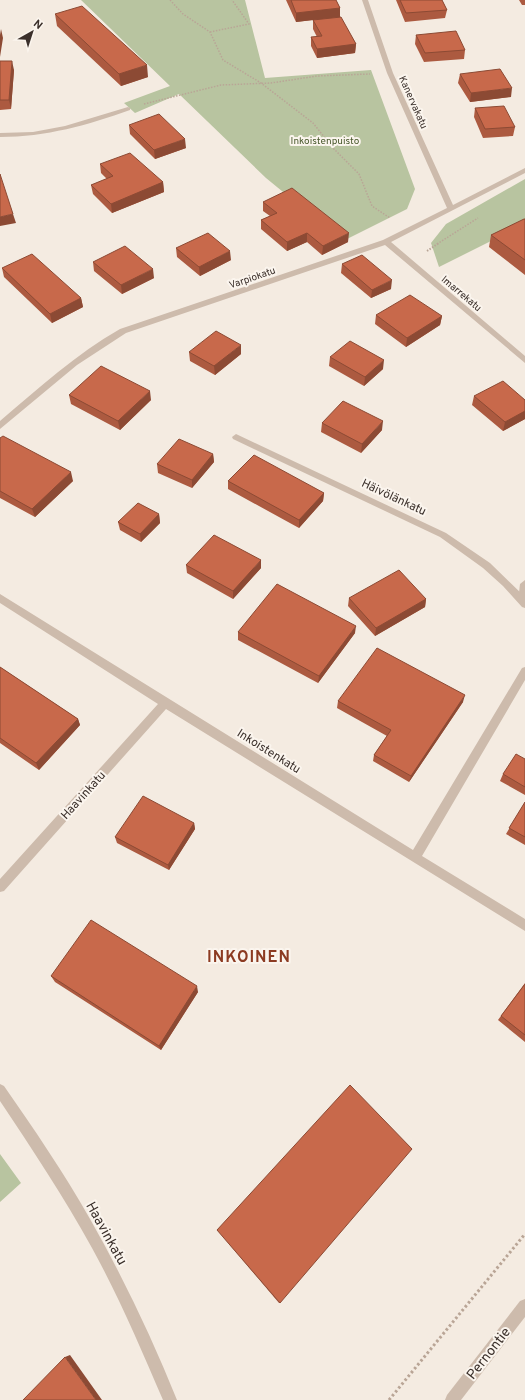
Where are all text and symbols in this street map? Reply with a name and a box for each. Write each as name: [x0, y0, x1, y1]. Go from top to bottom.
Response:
north arrow: [12, 12, 52, 52]
text: N: [30, 17, 45, 33]
street label: Kanervakatu: [395, 74, 430, 131]
park label: Inkoistenpuisto: [291, 135, 360, 148]
street label: Varpiokatu: [228, 264, 277, 292]
street label: Imarrekatu: [438, 273, 484, 315]
street label: Häivölänkatu: [359, 476, 429, 520]
street label: Inkoistenkatu: [234, 726, 303, 778]
street label: Haavinkatu: [58, 768, 110, 823]
district label: INKOINEN: [207, 948, 291, 968]
street label: Haavinkatu: [81, 1199, 130, 1268]
street label: Pernontie: [464, 1324, 515, 1383]

